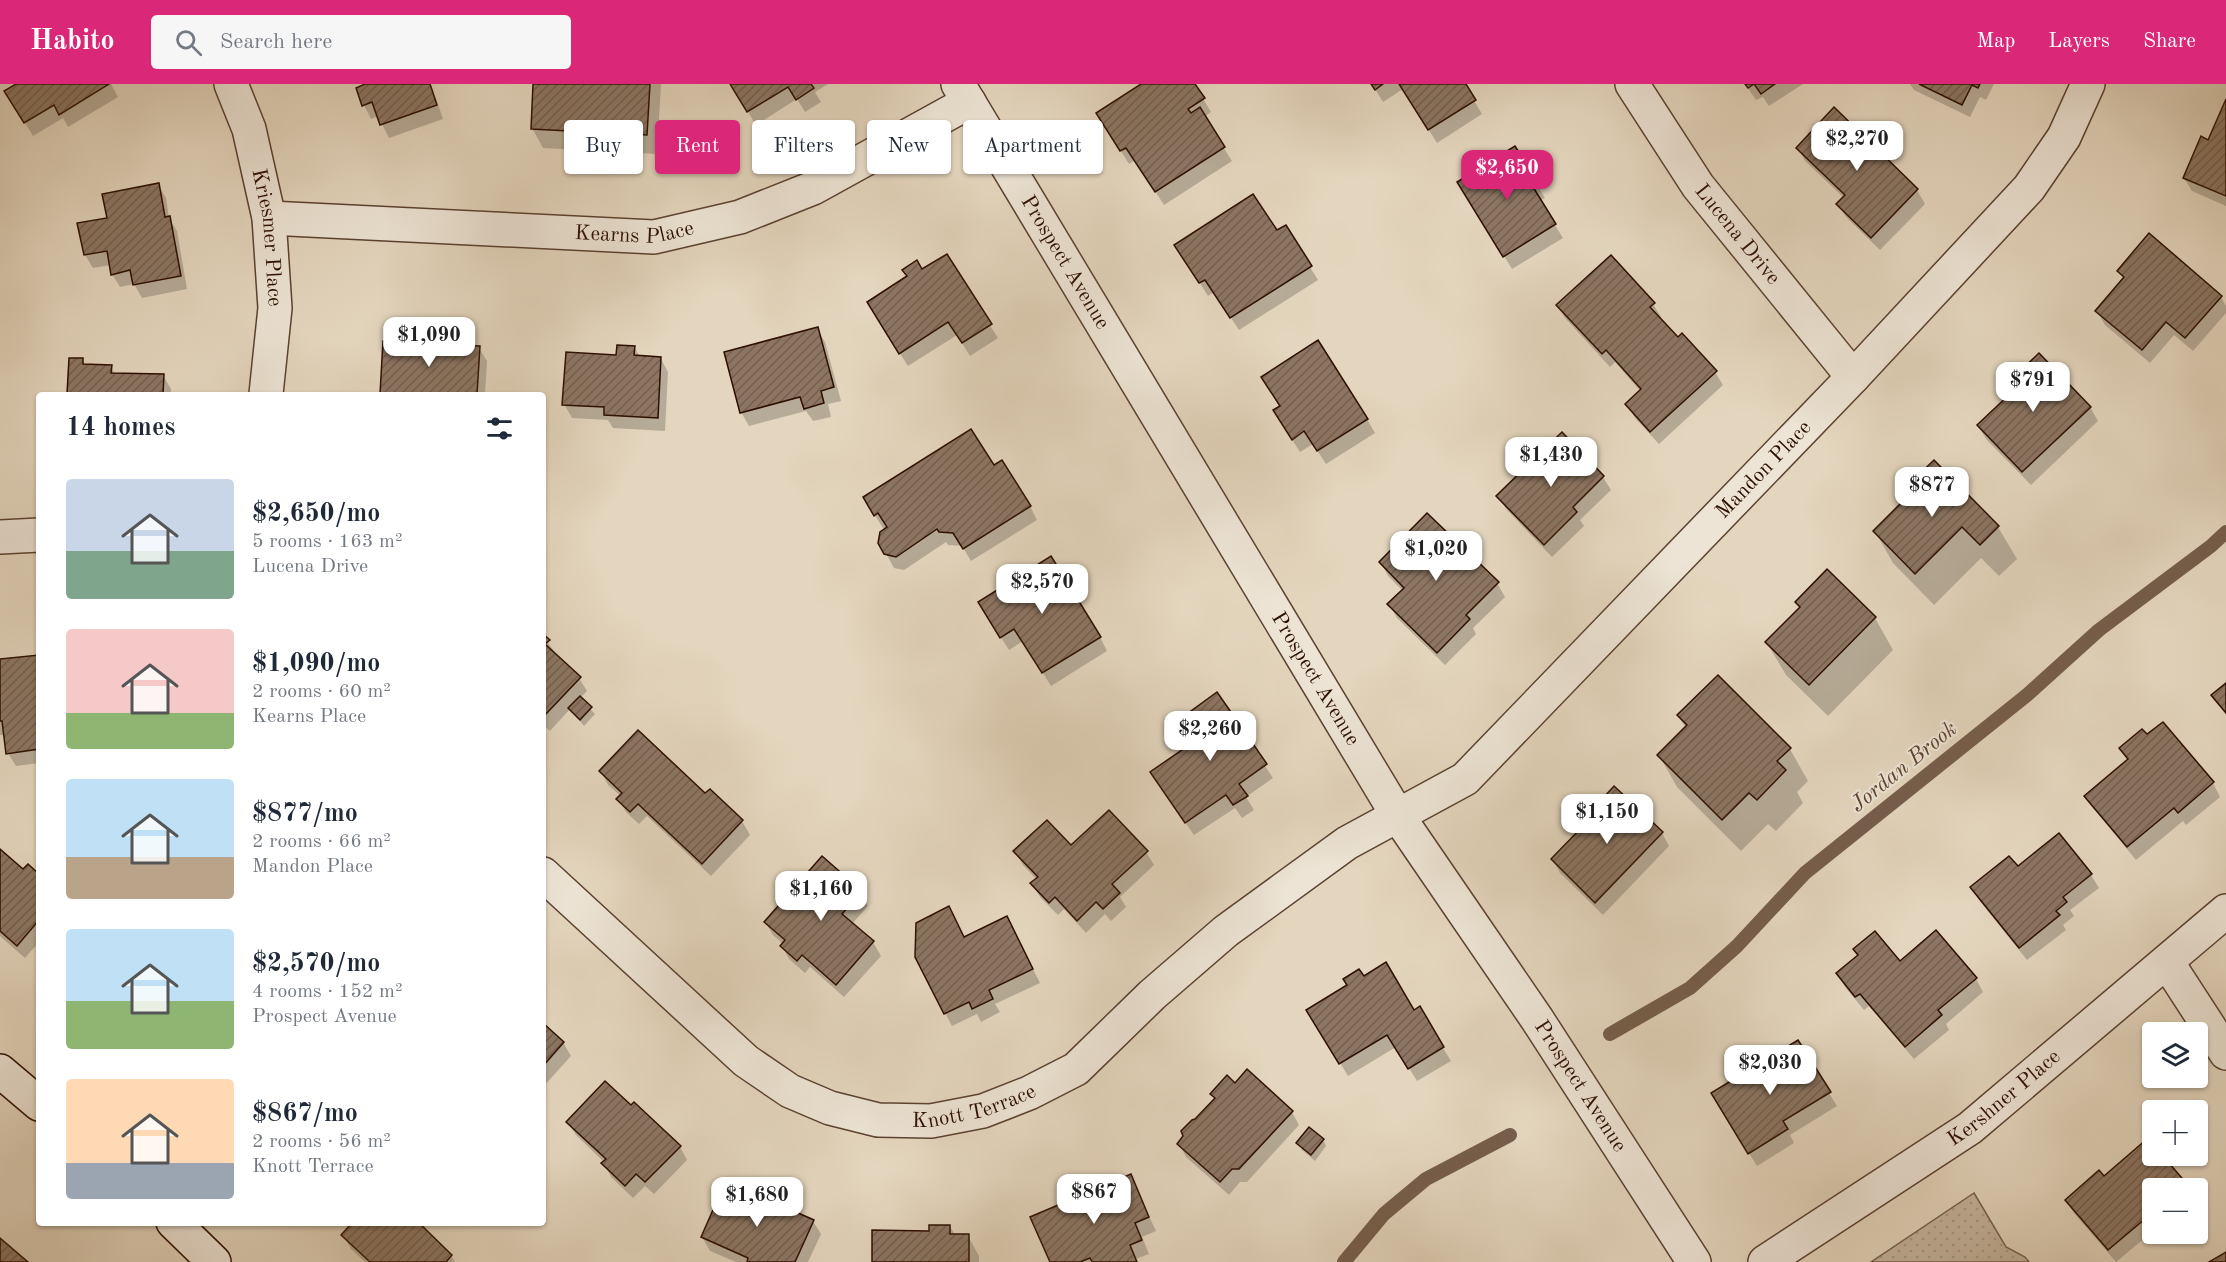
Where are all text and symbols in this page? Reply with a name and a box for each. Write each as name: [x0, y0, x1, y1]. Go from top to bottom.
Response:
search box: [151, 15, 571, 69]
icon: search: [172, 26, 205, 59]
text: Habito: [30, 28, 115, 56]
text: Search here: [220, 31, 332, 53]
text: Map: [1976, 31, 2015, 52]
text: Layers: [2048, 31, 2110, 52]
text: Share: [2143, 31, 2196, 52]
chip: Buy: [564, 120, 643, 174]
chip: Rent: [655, 120, 740, 174]
chip: Filters: [752, 120, 855, 174]
chip: New: [867, 120, 951, 174]
chip: Apartment: [963, 120, 1103, 174]
pin: $2,270: [1808, 121, 1906, 172]
text: $2,270: [1825, 130, 1889, 150]
pin: $2,650: [1458, 150, 1556, 201]
text: $2,650: [1475, 159, 1539, 179]
street label: Kriesmer Place: [248, 167, 285, 307]
street label: Lucena Drive: [1691, 180, 1784, 289]
street label: Prospect Avenue: [1017, 192, 1113, 333]
street label: Kearns Place: [574, 218, 696, 248]
pin: $1,090: [380, 317, 478, 368]
text: $1,090: [397, 326, 461, 346]
pin: $791: [1997, 362, 2069, 413]
text: $791: [2010, 371, 2056, 391]
icon: filters: [483, 412, 516, 445]
text: 14 homes: [66, 415, 175, 441]
street label: Mandon Place: [1712, 417, 1815, 523]
pin: $1,430: [1502, 437, 1600, 488]
text: $1,430: [1519, 446, 1583, 466]
pin: $877: [1896, 467, 1968, 518]
text: $877: [1909, 476, 1955, 496]
text: $2,650/mo: [252, 501, 380, 527]
icon: home: [114, 503, 186, 575]
pin: $1,020: [1387, 531, 1485, 582]
text: 5 rooms · 163 m²: [252, 532, 402, 552]
text: $1,020: [1404, 540, 1468, 560]
text: Lucena Drive: [252, 557, 368, 577]
pin: $2,570: [993, 564, 1091, 615]
text: $2,570: [1010, 573, 1074, 593]
street label: Prospect Avenue: [1267, 608, 1364, 749]
text: $1,090/mo: [252, 651, 380, 677]
icon: home: [114, 653, 186, 725]
text: 2 rooms · 60 m²: [252, 682, 391, 702]
text: Kearns Place: [252, 707, 366, 727]
pin: $2,260: [1161, 711, 1259, 762]
water label: Jordan Brook: [1847, 718, 1961, 816]
text: $2,260: [1178, 720, 1242, 740]
pin: $1,150: [1558, 794, 1656, 845]
text: $877/mo: [252, 801, 358, 827]
icon: home: [114, 803, 186, 875]
text: $1,150: [1575, 803, 1639, 823]
text: 2 rooms · 66 m²: [252, 832, 391, 852]
text: Mandon Place: [252, 857, 373, 877]
pin: $1,160: [772, 871, 870, 922]
text: $1,160: [789, 880, 853, 900]
text: $2,570/mo: [252, 951, 380, 977]
icon: home: [114, 953, 186, 1025]
text: 4 rooms · 152 m²: [252, 982, 402, 1002]
text: Prospect Avenue: [252, 1007, 397, 1027]
street label: Prospect Avenue: [1530, 1017, 1630, 1156]
map controls: [2142, 1022, 2208, 1244]
button: layers: [2142, 1022, 2208, 1088]
pin: $2,030: [1721, 1045, 1819, 1096]
street label: Kershner Place: [1944, 1046, 2064, 1150]
text: $2,030: [1738, 1054, 1802, 1074]
street label: Knott Terrace: [912, 1081, 1040, 1132]
button: +: [2142, 1100, 2208, 1166]
text: $867/mo: [252, 1101, 358, 1127]
icon: home: [114, 1103, 186, 1175]
text: 2 rooms · 56 m²: [252, 1132, 391, 1152]
text: Knott Terrace: [252, 1157, 374, 1177]
pin: $867: [1058, 1174, 1130, 1225]
pin: $1,680: [708, 1177, 806, 1228]
button: −: [2142, 1178, 2208, 1244]
text: $867: [1071, 1183, 1117, 1203]
text: $1,680: [725, 1186, 789, 1206]

